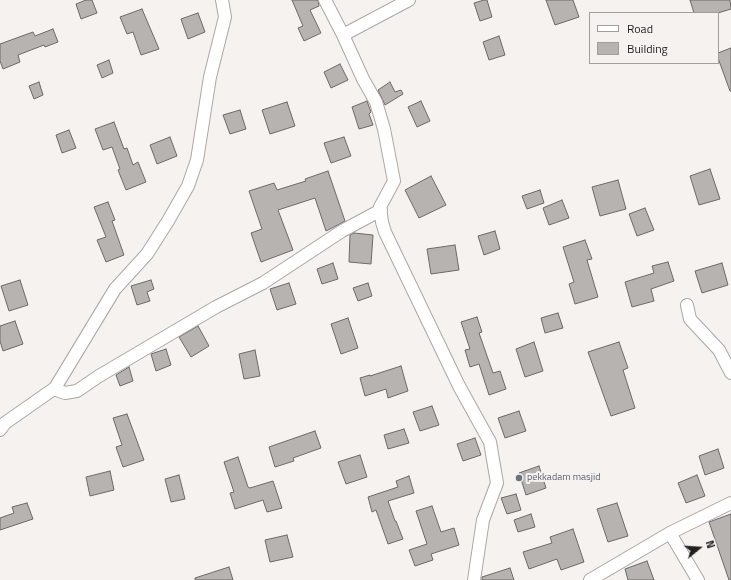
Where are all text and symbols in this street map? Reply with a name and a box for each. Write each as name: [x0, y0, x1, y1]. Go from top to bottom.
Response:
legend: [589, 12, 719, 64]
text: Road: [627, 19, 653, 38]
text: Building: [627, 39, 668, 58]
place label: pekkadam masjid: [527, 472, 600, 484]
marker: pekkadam masjid: [514, 473, 524, 483]
north arrow: [679, 528, 719, 568]
text: N: [702, 538, 719, 550]

